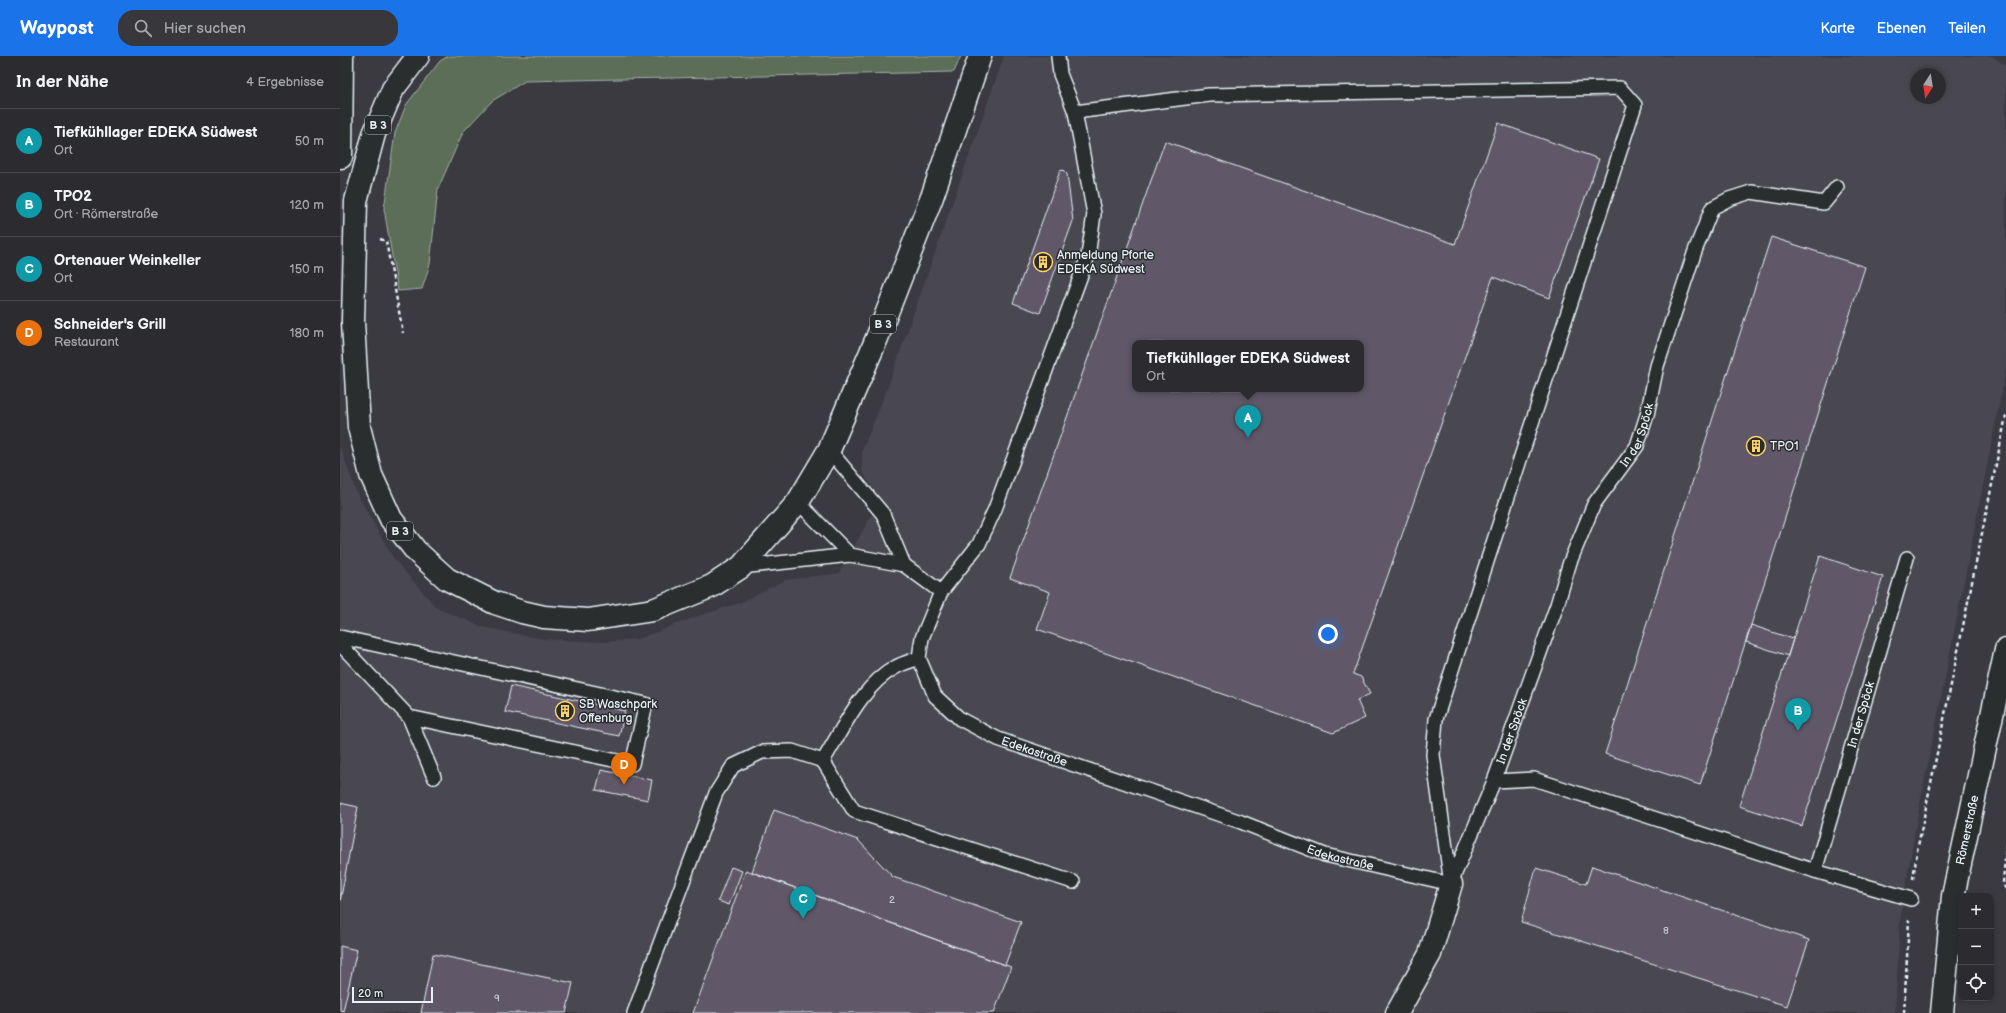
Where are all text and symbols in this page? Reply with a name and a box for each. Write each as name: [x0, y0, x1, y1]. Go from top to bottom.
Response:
search box: [118, 10, 398, 46]
text: Waypost: [20, 17, 94, 40]
icon: search: [132, 17, 154, 39]
text: Hier suchen: [164, 19, 246, 38]
text: Karte: [1821, 20, 1855, 37]
text: Ebenen: [1877, 20, 1926, 37]
text: Teilen: [1948, 20, 1986, 37]
north arrow: [1910, 68, 1946, 104]
text: In der Nähe: [16, 72, 109, 92]
text: 4 Ergebnisse: [246, 74, 324, 90]
road number: B 3: [365, 116, 391, 134]
text: Tiefkühllager EDEKA Südwest: [54, 123, 257, 142]
text: A: [25, 133, 33, 149]
text: 50 m: [295, 133, 324, 149]
text: Ort: [54, 142, 73, 158]
text: TPO2: [54, 187, 92, 206]
text: B: [24, 197, 34, 213]
text: 120 m: [289, 197, 324, 213]
text: Ort · Römerstraße: [54, 206, 158, 222]
place label: Anmeldung Pforte EDEKA Südwest: [1057, 248, 1154, 277]
text: Ortenauer Weinkeller: [54, 251, 201, 270]
building icon: Anmeldung Pforte EDEKA Südwest: [1032, 251, 1054, 273]
text: C: [24, 261, 34, 277]
text: 150 m: [290, 261, 324, 277]
text: Ort: [54, 270, 73, 286]
text: Schneider's Grill: [54, 315, 166, 334]
road number: B 3: [870, 315, 896, 333]
text: D: [24, 325, 34, 341]
text: 180 m: [289, 325, 324, 341]
text: Restaurant: [54, 334, 119, 350]
popup: [1132, 340, 1364, 392]
text: Tiefkühllager EDEKA Südwest: [1146, 349, 1350, 368]
text: Ort: [1146, 368, 1165, 384]
street label: In der Spöck: [1617, 402, 1657, 470]
pin: A: [1235, 405, 1261, 438]
building icon: TPO1: [1745, 435, 1767, 457]
place label: TPO1: [1770, 439, 1799, 454]
road number: B 3: [387, 522, 413, 540]
your location: [1318, 624, 1338, 644]
street label: In der Spöck: [1844, 680, 1878, 750]
street label: In der Spöck: [1493, 696, 1530, 766]
place label: SB Waschpark Offenburg: [579, 697, 657, 726]
pin: B: [1785, 698, 1811, 731]
building icon: SB Waschpark Offenburg: [554, 700, 576, 722]
street label: Edekastraße: [999, 733, 1069, 770]
pin: D: [611, 752, 637, 785]
street label: Römerstraße: [1952, 794, 1982, 866]
street label: Edekastraße: [1305, 841, 1375, 873]
pin: C: [790, 886, 816, 919]
map controls: [1958, 893, 1994, 1001]
button: +: [1958, 893, 1994, 929]
house number: 2: [889, 894, 895, 906]
house number: 8: [1663, 925, 1669, 937]
button: −: [1958, 929, 1994, 965]
button: locate: [1958, 965, 1994, 1001]
scale bar: [352, 985, 433, 1004]
text: 20 m: [358, 987, 383, 1000]
house number: 9: [494, 992, 500, 1004]

